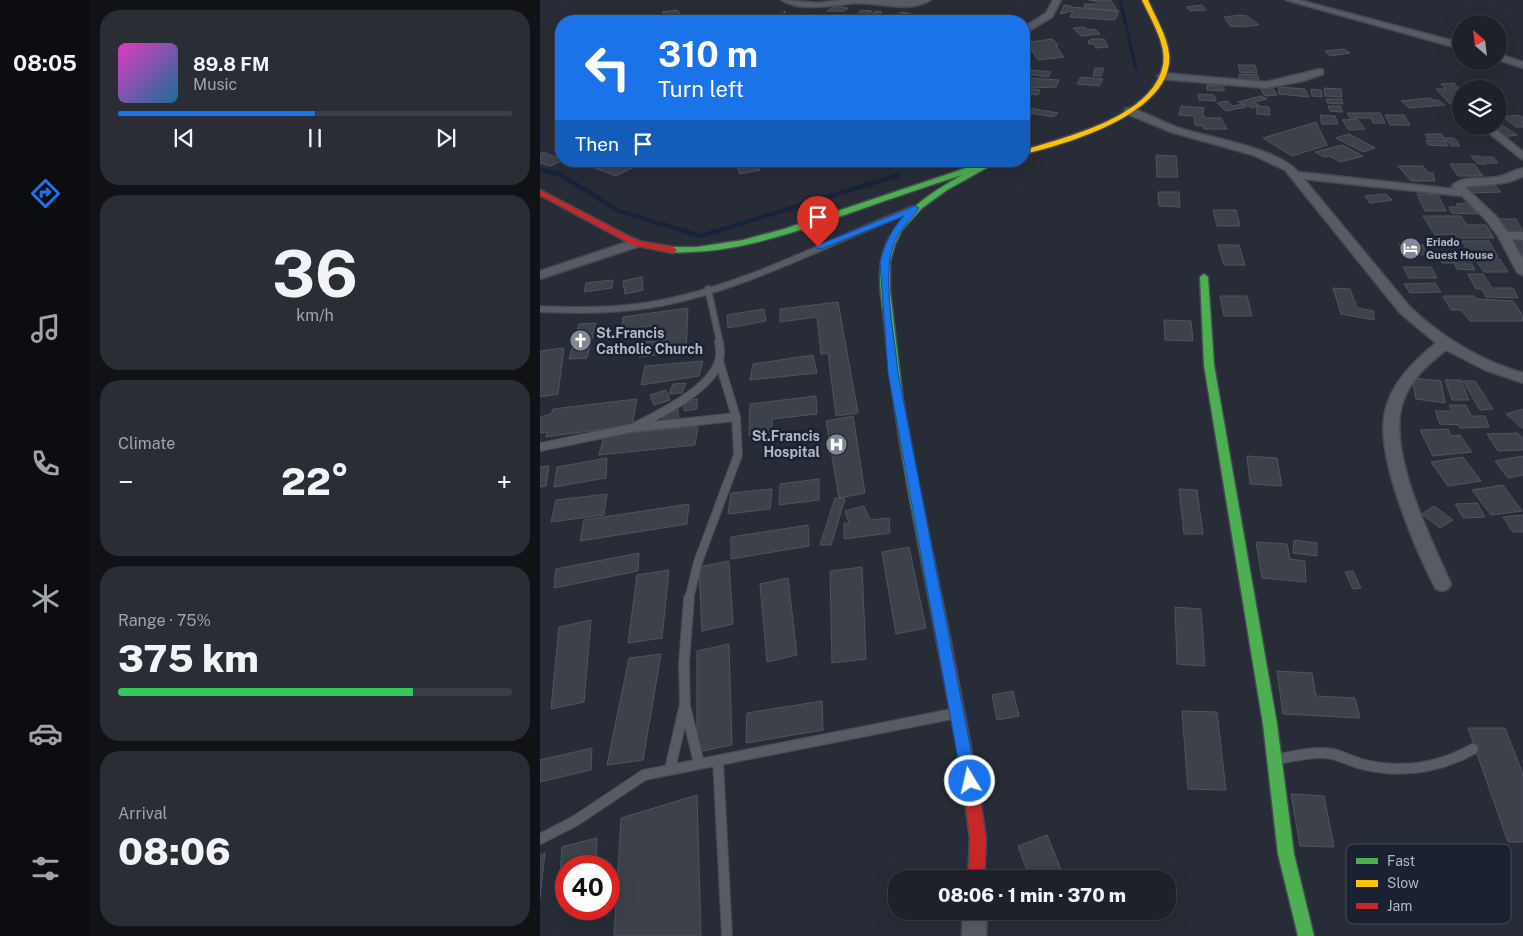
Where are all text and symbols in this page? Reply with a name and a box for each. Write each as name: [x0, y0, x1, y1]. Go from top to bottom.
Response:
north arrow: [1452, 15, 1508, 70]
map controls: [1452, 15, 1507, 135]
text: 310 m: [658, 34, 758, 75]
icon: left: [575, 35, 640, 100]
text: 08:05: [13, 50, 77, 76]
text: 89.8 FM: [193, 53, 269, 75]
text: Music: [193, 75, 237, 94]
text: Turn left: [658, 76, 744, 102]
button: layers: [1452, 80, 1507, 135]
icon: previous: [170, 124, 198, 152]
icon: pause: [301, 124, 329, 152]
icon: next: [432, 124, 460, 152]
icon: arrive: [629, 130, 657, 158]
text: Then: [575, 133, 619, 155]
icon: directions: [28, 176, 63, 211]
pin: [797, 196, 839, 247]
icon: arrive: [804, 203, 832, 231]
text: 36: [272, 235, 358, 312]
hotel icon: Eriado Guest House: [1398, 236, 1422, 260]
place label: Eriado Guest House: [1426, 236, 1493, 261]
text: km/h: [296, 306, 334, 325]
icon: music: [28, 311, 63, 346]
place label: St.Francis Catholic Church: [596, 325, 703, 357]
church icon: St.Francis Catholic Church: [568, 329, 592, 353]
place label: St.Francis Hospital: [752, 428, 820, 460]
hospital icon: St.Francis Hospital: [824, 432, 848, 456]
text: Climate: [118, 434, 175, 453]
icon: phone: [28, 446, 63, 481]
text: 22°: [281, 459, 349, 504]
text: −: [118, 465, 134, 498]
text: +: [496, 465, 512, 498]
icon: climate: [28, 581, 63, 616]
text: Range · 75%: [118, 611, 211, 630]
text: 375 km: [118, 636, 259, 681]
icon: car: [28, 716, 63, 751]
position arrow: [943, 754, 995, 806]
text: Arrival: [118, 804, 167, 823]
text: 08:06: [118, 829, 231, 874]
legend: [1346, 844, 1511, 924]
icon: filters: [28, 851, 63, 886]
text: Fast: [1387, 853, 1415, 869]
speed limit sign: 40: [555, 855, 620, 920]
text: Slow: [1387, 875, 1419, 891]
text: 08:06 · 1 min · 370 m: [938, 884, 1126, 906]
text: Jam: [1387, 898, 1412, 914]

